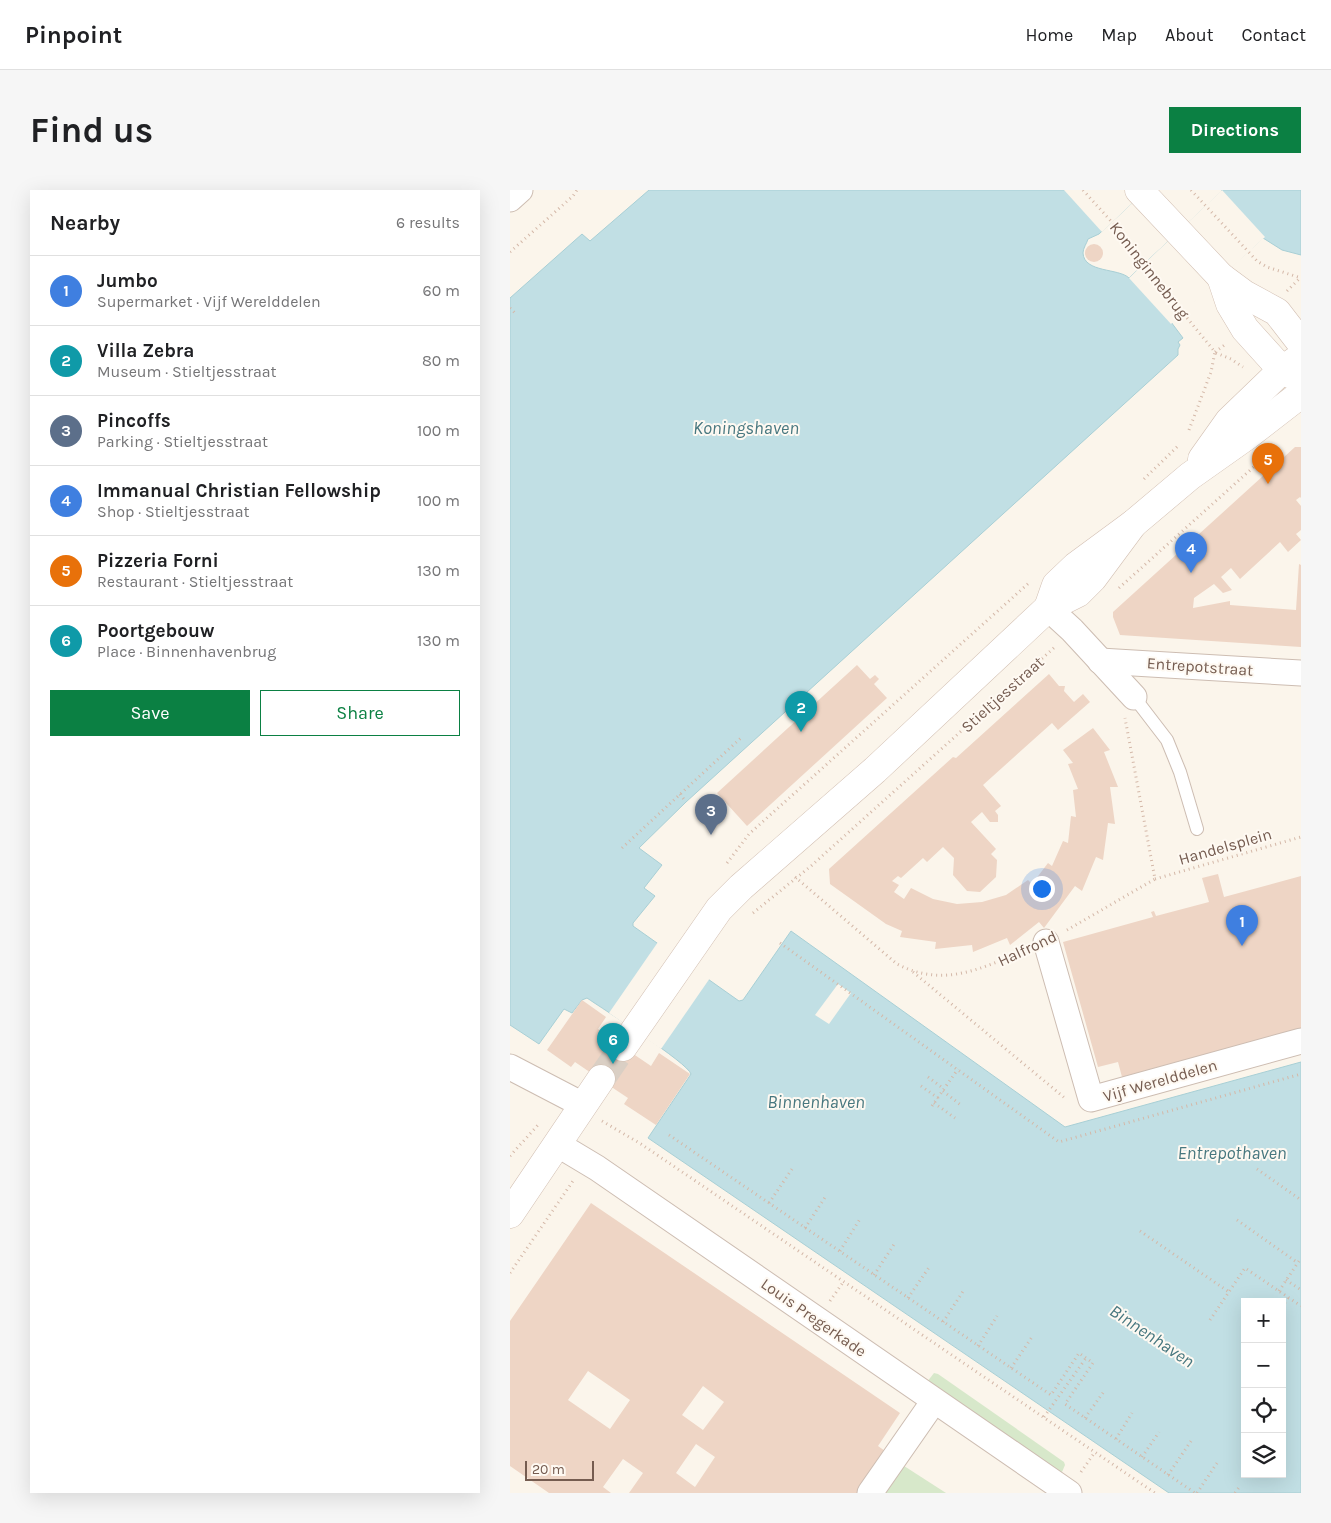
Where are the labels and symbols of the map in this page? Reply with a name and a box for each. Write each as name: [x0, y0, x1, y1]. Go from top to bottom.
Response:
street label: Koninginnebrug: [1106, 218, 1193, 323]
water label: Koningshaven: [693, 417, 799, 439]
pin: 5: [1252, 443, 1284, 484]
pin: 4: [1175, 532, 1207, 573]
street label: Stieltjesstraat: [957, 652, 1048, 736]
street label: Entrepotstraat: [1146, 653, 1254, 680]
pin: 2: [785, 691, 817, 732]
pin: 3: [695, 794, 727, 835]
street label: Handelsplein: [1176, 824, 1274, 869]
your location: [1029, 876, 1055, 902]
pin: 1: [1226, 905, 1258, 946]
street label: Halfrond: [995, 927, 1060, 970]
pin: 6: [597, 1023, 629, 1064]
street label: Vijf Werelddelen: [1101, 1055, 1219, 1106]
water label: Binnenhaven: [767, 1091, 865, 1113]
water label: Entrepothaven: [1177, 1142, 1287, 1164]
street label: Louis Pregerkade: [757, 1274, 870, 1361]
water label: Binnenhaven: [1105, 1300, 1199, 1372]
scale bar: [525, 1458, 594, 1481]

